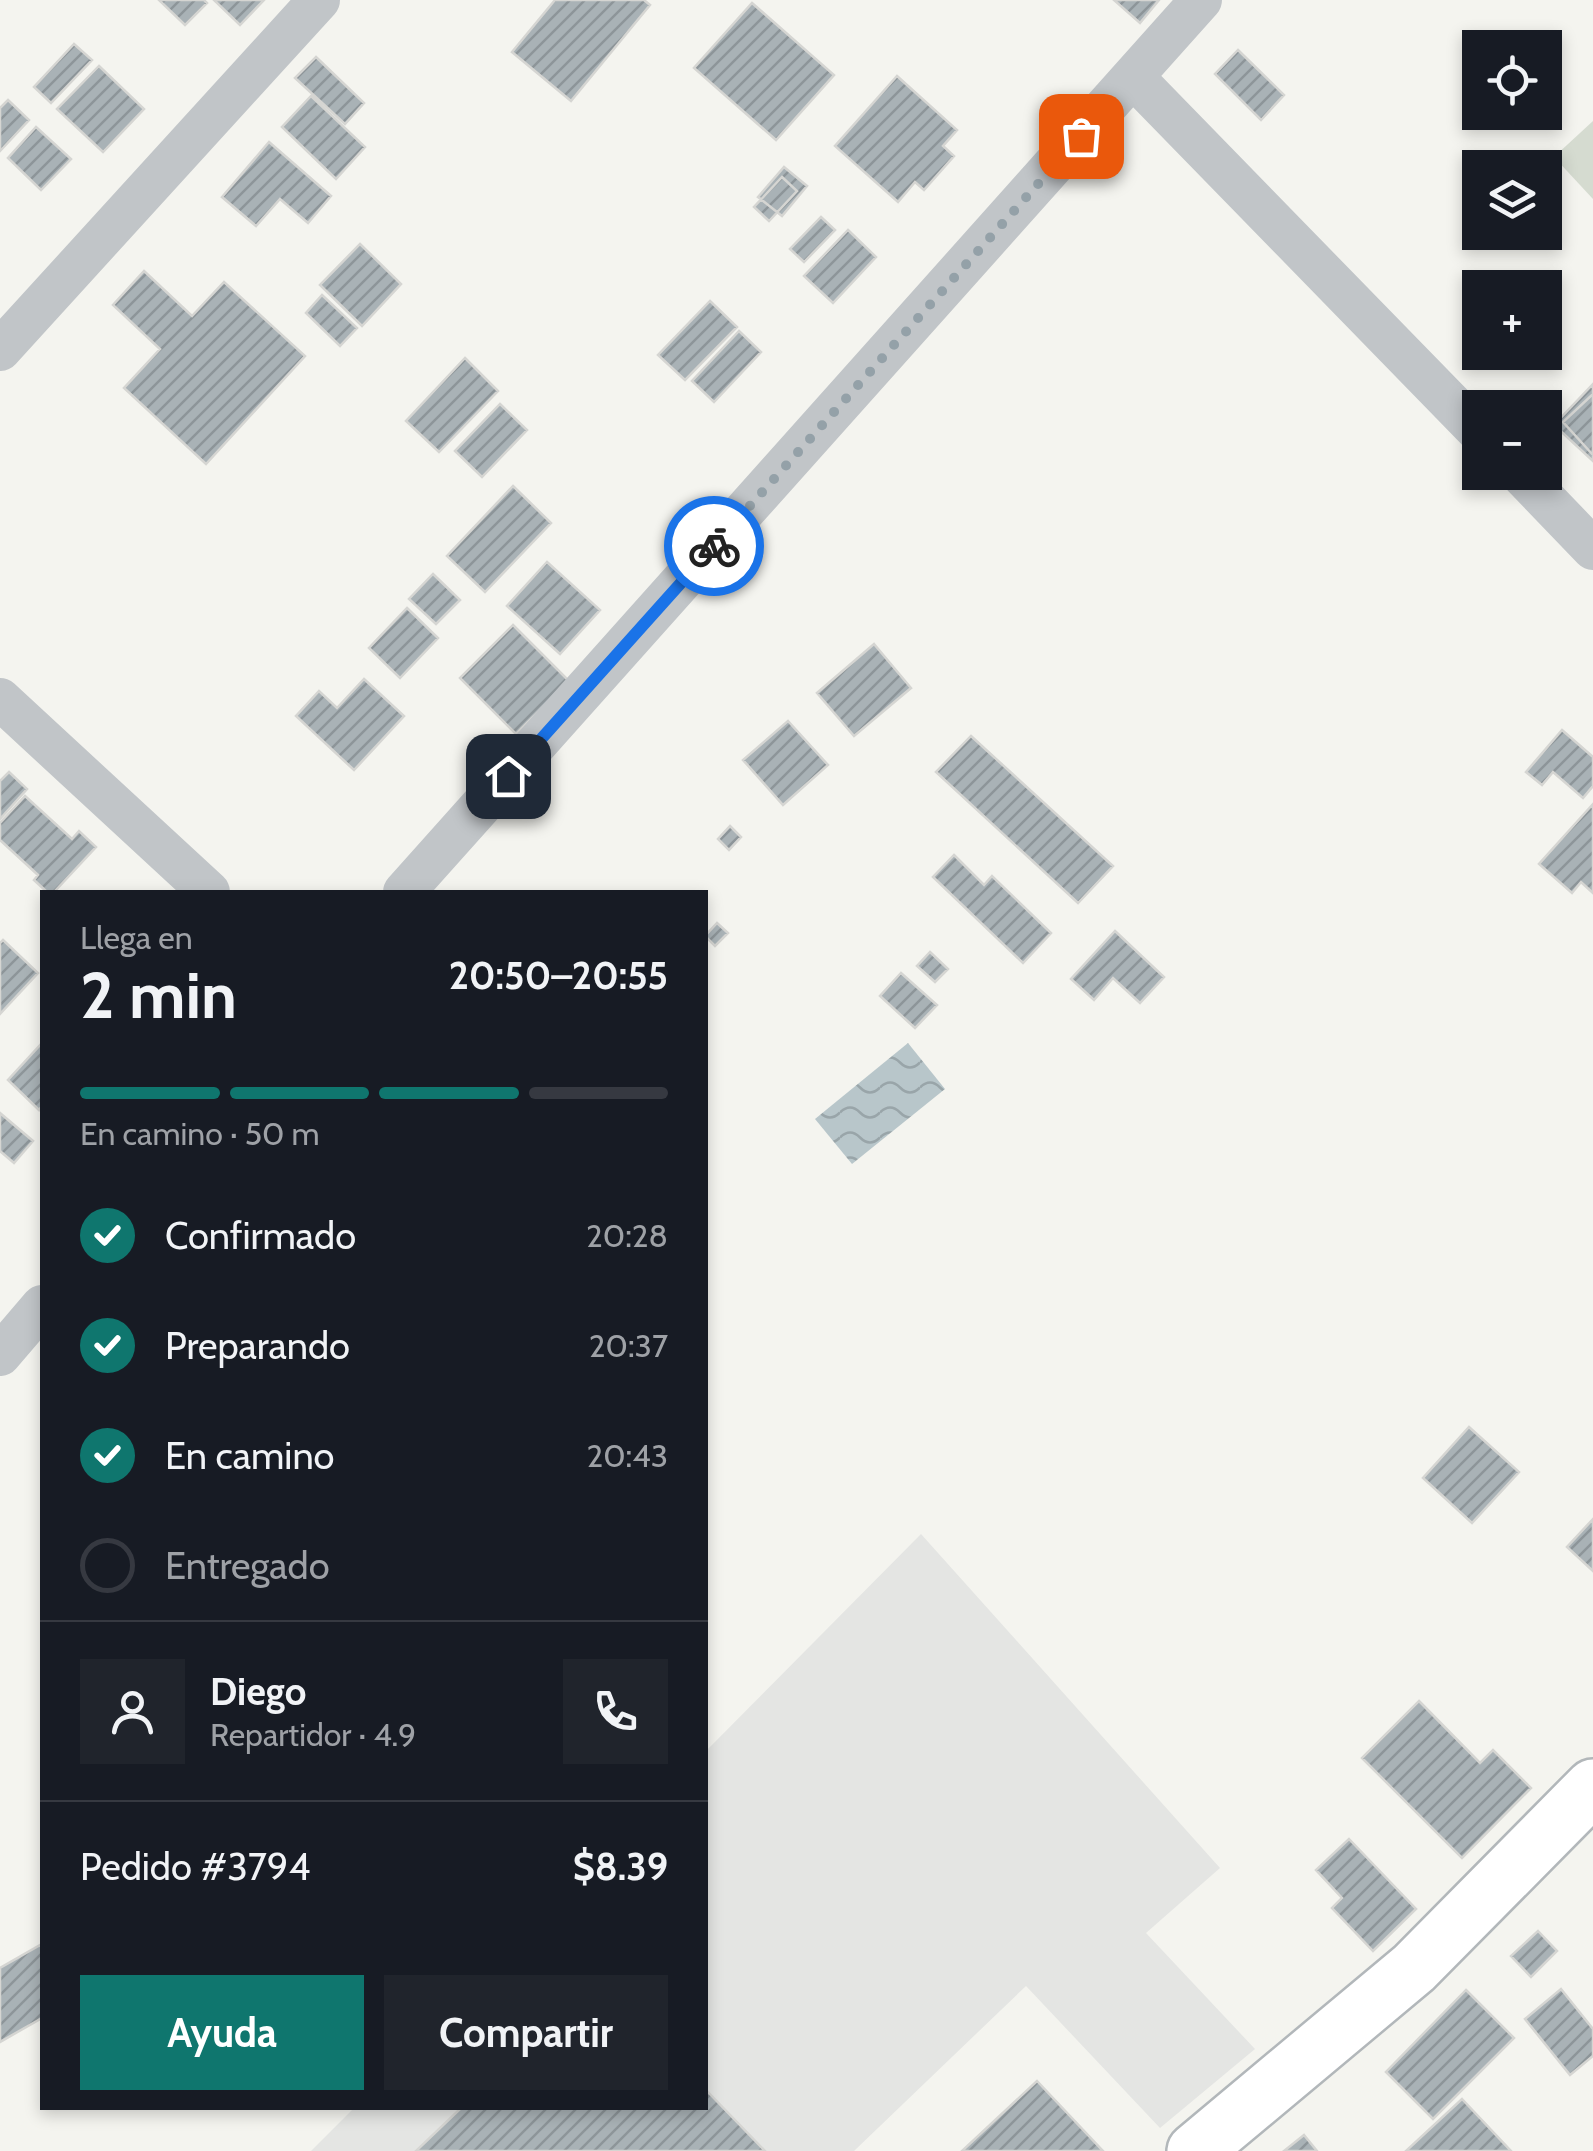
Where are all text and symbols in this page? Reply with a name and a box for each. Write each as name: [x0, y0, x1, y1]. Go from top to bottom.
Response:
map controls: [1462, 30, 1562, 490]
button: locate: [1462, 30, 1562, 130]
pin: [1039, 94, 1124, 179]
icon: bag: [1054, 109, 1109, 164]
button: layers: [1462, 150, 1562, 250]
button: +: [1462, 270, 1562, 370]
button: −: [1462, 390, 1562, 490]
courier: [664, 496, 764, 596]
icon: bike: [687, 519, 742, 574]
pin: [466, 734, 551, 819]
icon: home: [481, 749, 536, 804]
text: Llega en: [80, 918, 193, 957]
text: 20:50–20:55: [449, 952, 668, 999]
text: 2 min: [80, 955, 237, 1034]
text: En camino · 50 m: [80, 1114, 320, 1153]
icon: check: [80, 1208, 135, 1263]
text: Confirmado: [165, 1212, 356, 1259]
text: 20:28: [586, 1216, 668, 1255]
icon: check: [80, 1318, 135, 1373]
text: Preparando: [165, 1322, 350, 1369]
text: 20:37: [589, 1326, 668, 1365]
icon: check: [80, 1428, 135, 1483]
text: En camino: [165, 1432, 335, 1479]
text: 20:43: [586, 1436, 668, 1475]
text: Entregado: [165, 1542, 330, 1589]
button: person: [80, 1659, 185, 1764]
button: phone: [563, 1659, 668, 1764]
text: Diego: [210, 1668, 306, 1715]
text: Repartidor · 4.9: [210, 1715, 416, 1754]
text: Pedido #3794: [80, 1843, 310, 1890]
text: $8.39: [573, 1843, 668, 1890]
button: Ayuda: [80, 1975, 364, 2090]
button: Compartir: [384, 1975, 668, 2090]

